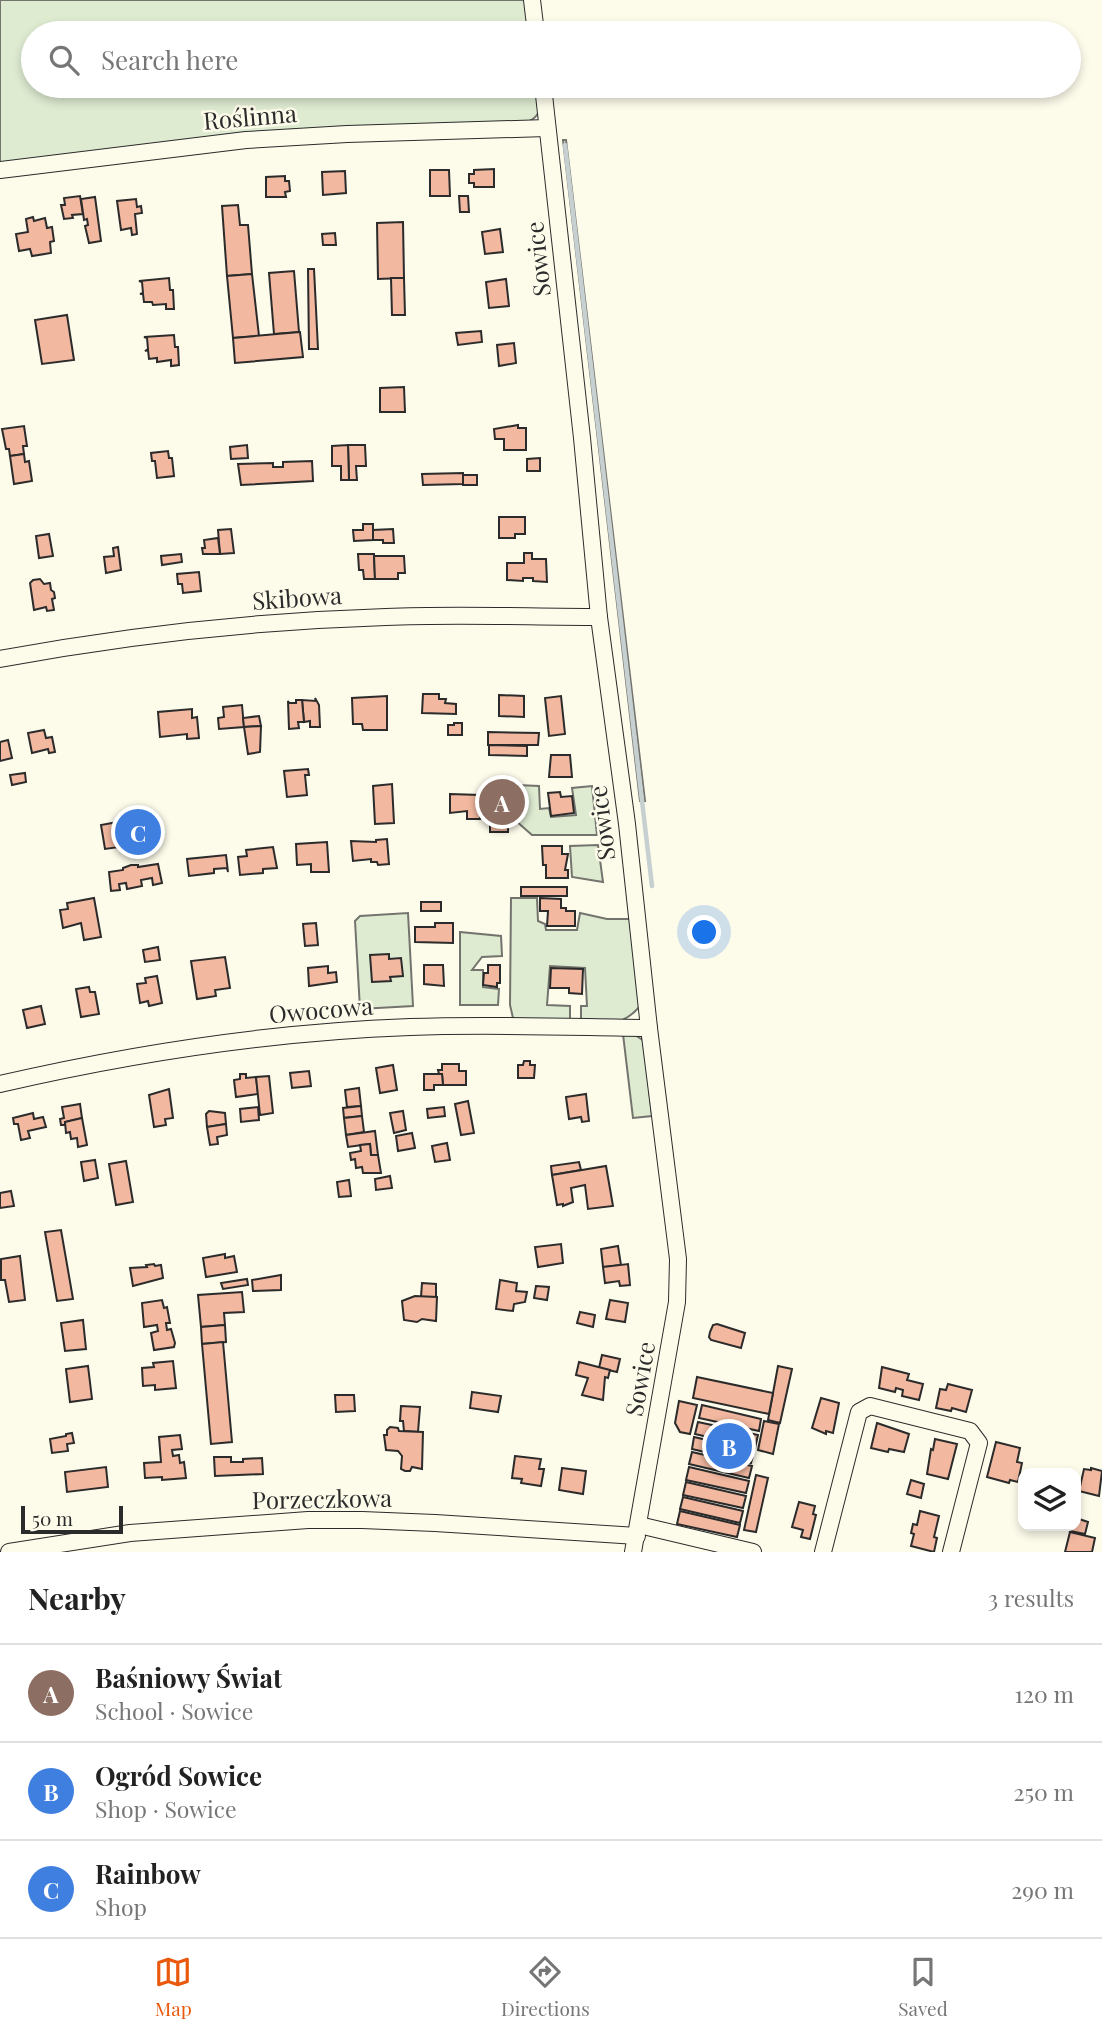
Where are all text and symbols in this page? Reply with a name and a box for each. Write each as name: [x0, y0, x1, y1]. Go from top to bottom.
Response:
search box: [21, 21, 1081, 98]
icon: search: [45, 41, 83, 79]
text: Search here: [101, 42, 238, 77]
street label: Roślinna: [202, 96, 298, 136]
street label: Sowice: [517, 220, 557, 298]
street label: Skibowa: [251, 578, 343, 616]
pin: A: [479, 776, 525, 828]
street label: Sowice: [581, 784, 621, 863]
pin: C: [115, 806, 161, 858]
your location: [687, 915, 721, 949]
street label: Owocowa: [268, 989, 374, 1029]
street label: Sowice: [617, 1339, 661, 1418]
pin: B: [706, 1420, 752, 1472]
map controls: [1018, 1468, 1081, 1531]
button: layers: [1018, 1468, 1081, 1531]
street label: Porzeczkowa: [252, 1481, 392, 1515]
scale bar: [21, 1503, 122, 1535]
text: 50 m: [32, 1505, 73, 1531]
text: Nearby: [28, 1578, 126, 1618]
text: 3 results: [988, 1582, 1074, 1613]
text: Baśniowy Świat: [95, 1660, 282, 1695]
text: A: [43, 1678, 59, 1709]
text: 120 m: [1015, 1678, 1074, 1709]
text: School · Sowice: [95, 1695, 253, 1726]
text: Ogród Sowice: [95, 1758, 262, 1793]
text: B: [43, 1776, 59, 1807]
text: 250 m: [1013, 1776, 1074, 1807]
text: Shop · Sowice: [95, 1793, 237, 1824]
text: Rainbow: [95, 1856, 201, 1891]
text: C: [43, 1874, 59, 1905]
text: 290 m: [1011, 1874, 1074, 1905]
text: Shop: [95, 1891, 147, 1922]
tab: Map: [154, 1953, 192, 2021]
tab: Directions: [501, 1953, 590, 2021]
tab: Saved: [898, 1953, 948, 2021]

